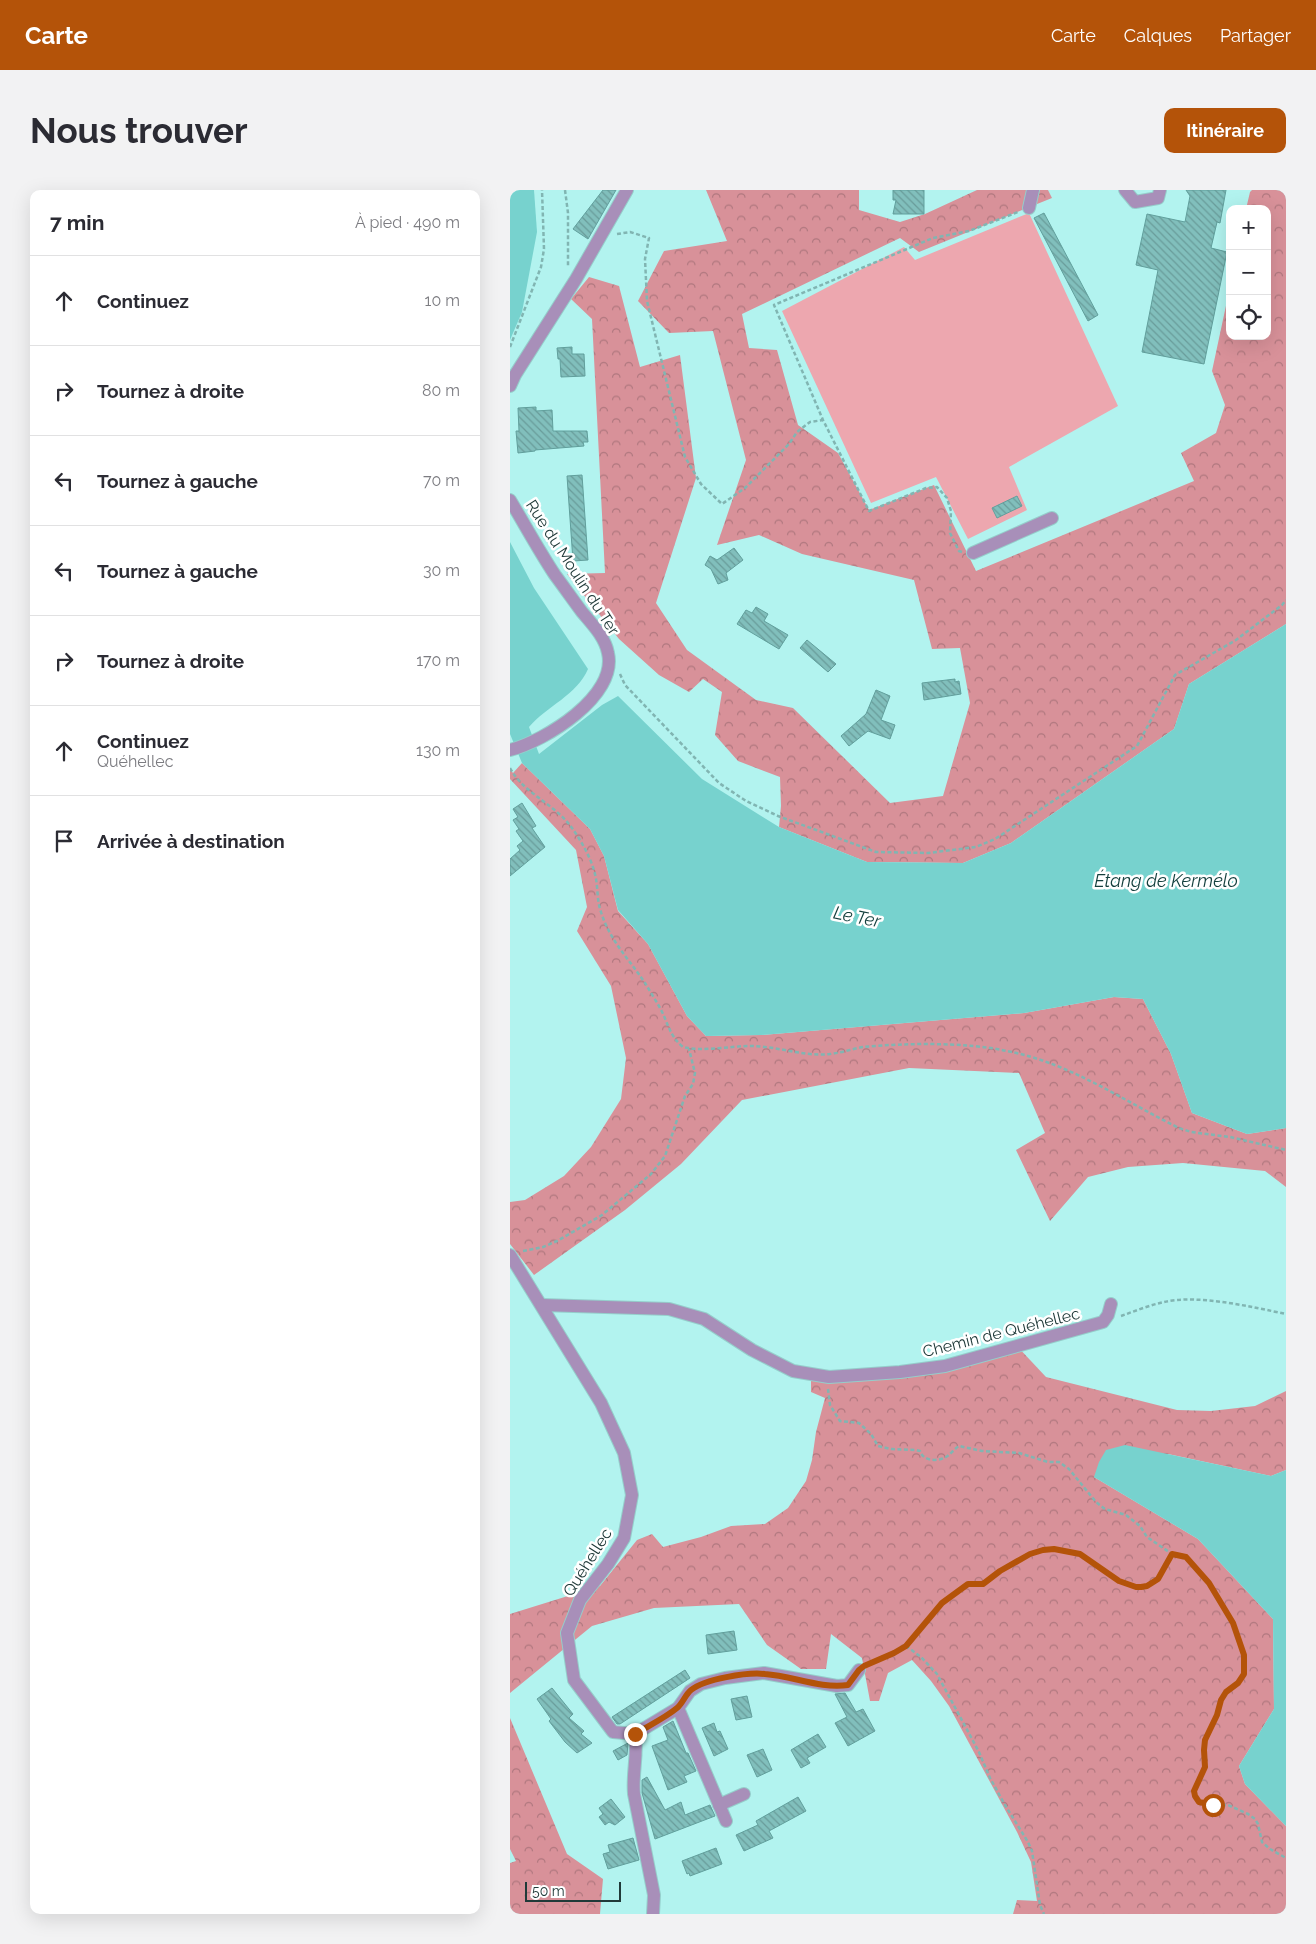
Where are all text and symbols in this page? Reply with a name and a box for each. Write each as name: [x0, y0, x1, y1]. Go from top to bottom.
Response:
text: Carte: [25, 21, 88, 50]
text: Carte: [1051, 25, 1096, 46]
text: Calques: [1124, 25, 1192, 46]
text: Partager: [1220, 25, 1291, 46]
button: Itinéraire: [1164, 108, 1286, 153]
text: Nous trouver: [30, 110, 248, 151]
map controls: [1226, 205, 1271, 340]
button: +: [1226, 205, 1271, 250]
text: 7 min: [50, 210, 104, 235]
text: À pied · 490 m: [355, 213, 460, 232]
button: −: [1226, 250, 1271, 295]
icon: ahead: [50, 287, 78, 315]
text: Continuez: [97, 290, 189, 312]
text: 10 m: [425, 291, 460, 310]
button: locate: [1226, 295, 1271, 340]
icon: right: [50, 377, 78, 405]
text: Tournez à droite: [97, 380, 244, 402]
text: 80 m: [422, 381, 460, 400]
icon: left: [50, 467, 78, 495]
text: Tournez à gauche: [97, 470, 258, 492]
text: 70 m: [423, 471, 460, 490]
street label: Rue du Moulin du Ter: [522, 496, 624, 639]
icon: left: [50, 557, 78, 585]
text: Tournez à gauche: [97, 560, 258, 582]
text: 30 m: [423, 561, 460, 580]
icon: right: [50, 647, 78, 675]
text: Tournez à droite: [97, 650, 244, 672]
text: 170 m: [416, 651, 460, 670]
text: Continuez: [97, 730, 189, 752]
icon: ahead: [50, 737, 78, 765]
text: 130 m: [416, 741, 460, 760]
text: Quéhellec: [97, 752, 173, 771]
icon: arrive: [50, 827, 78, 855]
text: Arrivée à destination: [97, 830, 285, 852]
water label: Étang de Kermélo: [1094, 869, 1238, 891]
water label: Le Ter: [832, 902, 883, 932]
street label: Chemin de Quéhellec: [921, 1304, 1082, 1361]
street label: Quéhellec: [559, 1525, 616, 1600]
route end: [624, 1723, 647, 1746]
route start: [1202, 1794, 1225, 1817]
scale bar: [525, 1879, 621, 1902]
text: 50 m: [532, 1883, 565, 1899]

